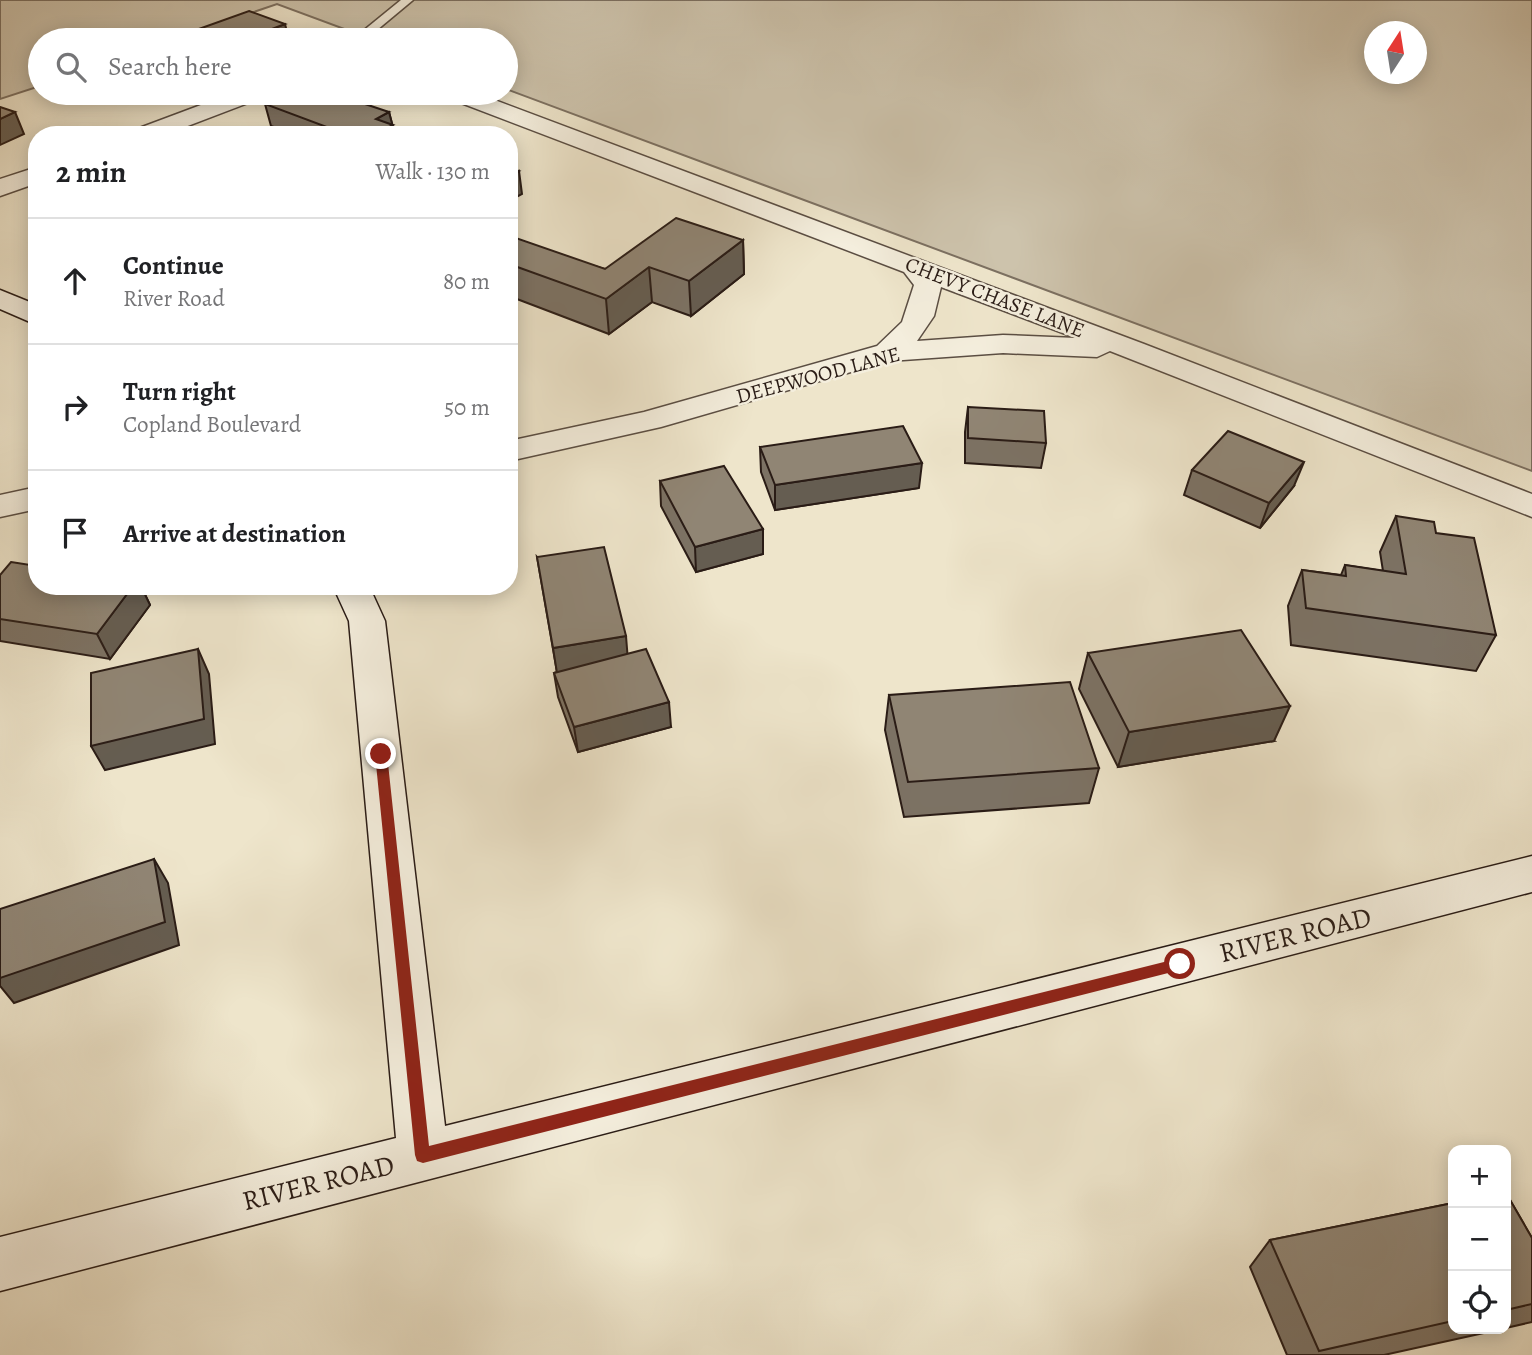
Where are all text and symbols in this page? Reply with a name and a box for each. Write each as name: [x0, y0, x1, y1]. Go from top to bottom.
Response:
north arrow: [1364, 21, 1427, 84]
search box: [28, 28, 518, 105]
icon: search: [52, 48, 90, 86]
text: Search here: [108, 49, 232, 84]
text: 2 min: [56, 152, 126, 192]
text: Walk · 130 m: [376, 156, 490, 187]
text: Continue: [123, 248, 224, 283]
street label: CHEVY CHASE LANE: [901, 250, 1089, 344]
icon: ahead: [56, 262, 94, 300]
text: 80 m: [443, 266, 490, 297]
text: River Road: [123, 283, 225, 314]
street label: DEEPWOOD LANE: [733, 340, 903, 410]
text: Turn right: [123, 374, 236, 409]
icon: right: [56, 388, 94, 426]
text: 50 m: [444, 392, 490, 423]
text: Copland Boulevard: [123, 409, 301, 440]
icon: arrive: [56, 514, 94, 552]
text: Arrive at destination: [123, 516, 346, 551]
route end: [365, 738, 396, 769]
street label: RIVER ROAD: [1215, 898, 1375, 972]
route start: [1164, 948, 1195, 979]
map controls: [1448, 1145, 1511, 1334]
button: +: [1448, 1145, 1511, 1208]
street label: RIVER ROAD: [238, 1146, 398, 1220]
button: −: [1448, 1208, 1511, 1271]
button: locate: [1448, 1271, 1511, 1334]

